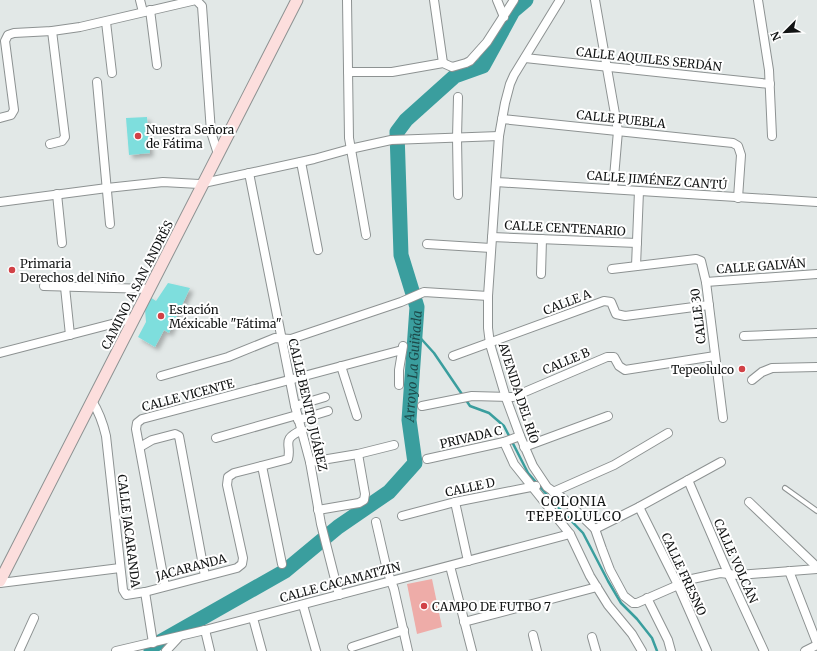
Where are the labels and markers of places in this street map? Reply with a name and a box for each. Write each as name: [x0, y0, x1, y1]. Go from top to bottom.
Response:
place label: Nuestra Señora de Fátima: [146, 122, 235, 151]
marker: Nuestra Señora de Fátima: [133, 131, 143, 141]
place label: Primaria Derechos del Niño: [20, 256, 125, 285]
marker: Primaria Derechos del Niño: [7, 265, 17, 275]
place label: Estación Méxicable "Fátima": [169, 302, 282, 331]
marker: Estación Méxicable "Fátima": [156, 311, 166, 321]
place label: Tepeolulco: [671, 362, 734, 377]
marker: Tepeolulco: [737, 364, 747, 374]
place label: CAMPO DE FUTBO 7: [432, 599, 551, 614]
marker: CAMPO DE FUTBO 7: [419, 601, 429, 611]

